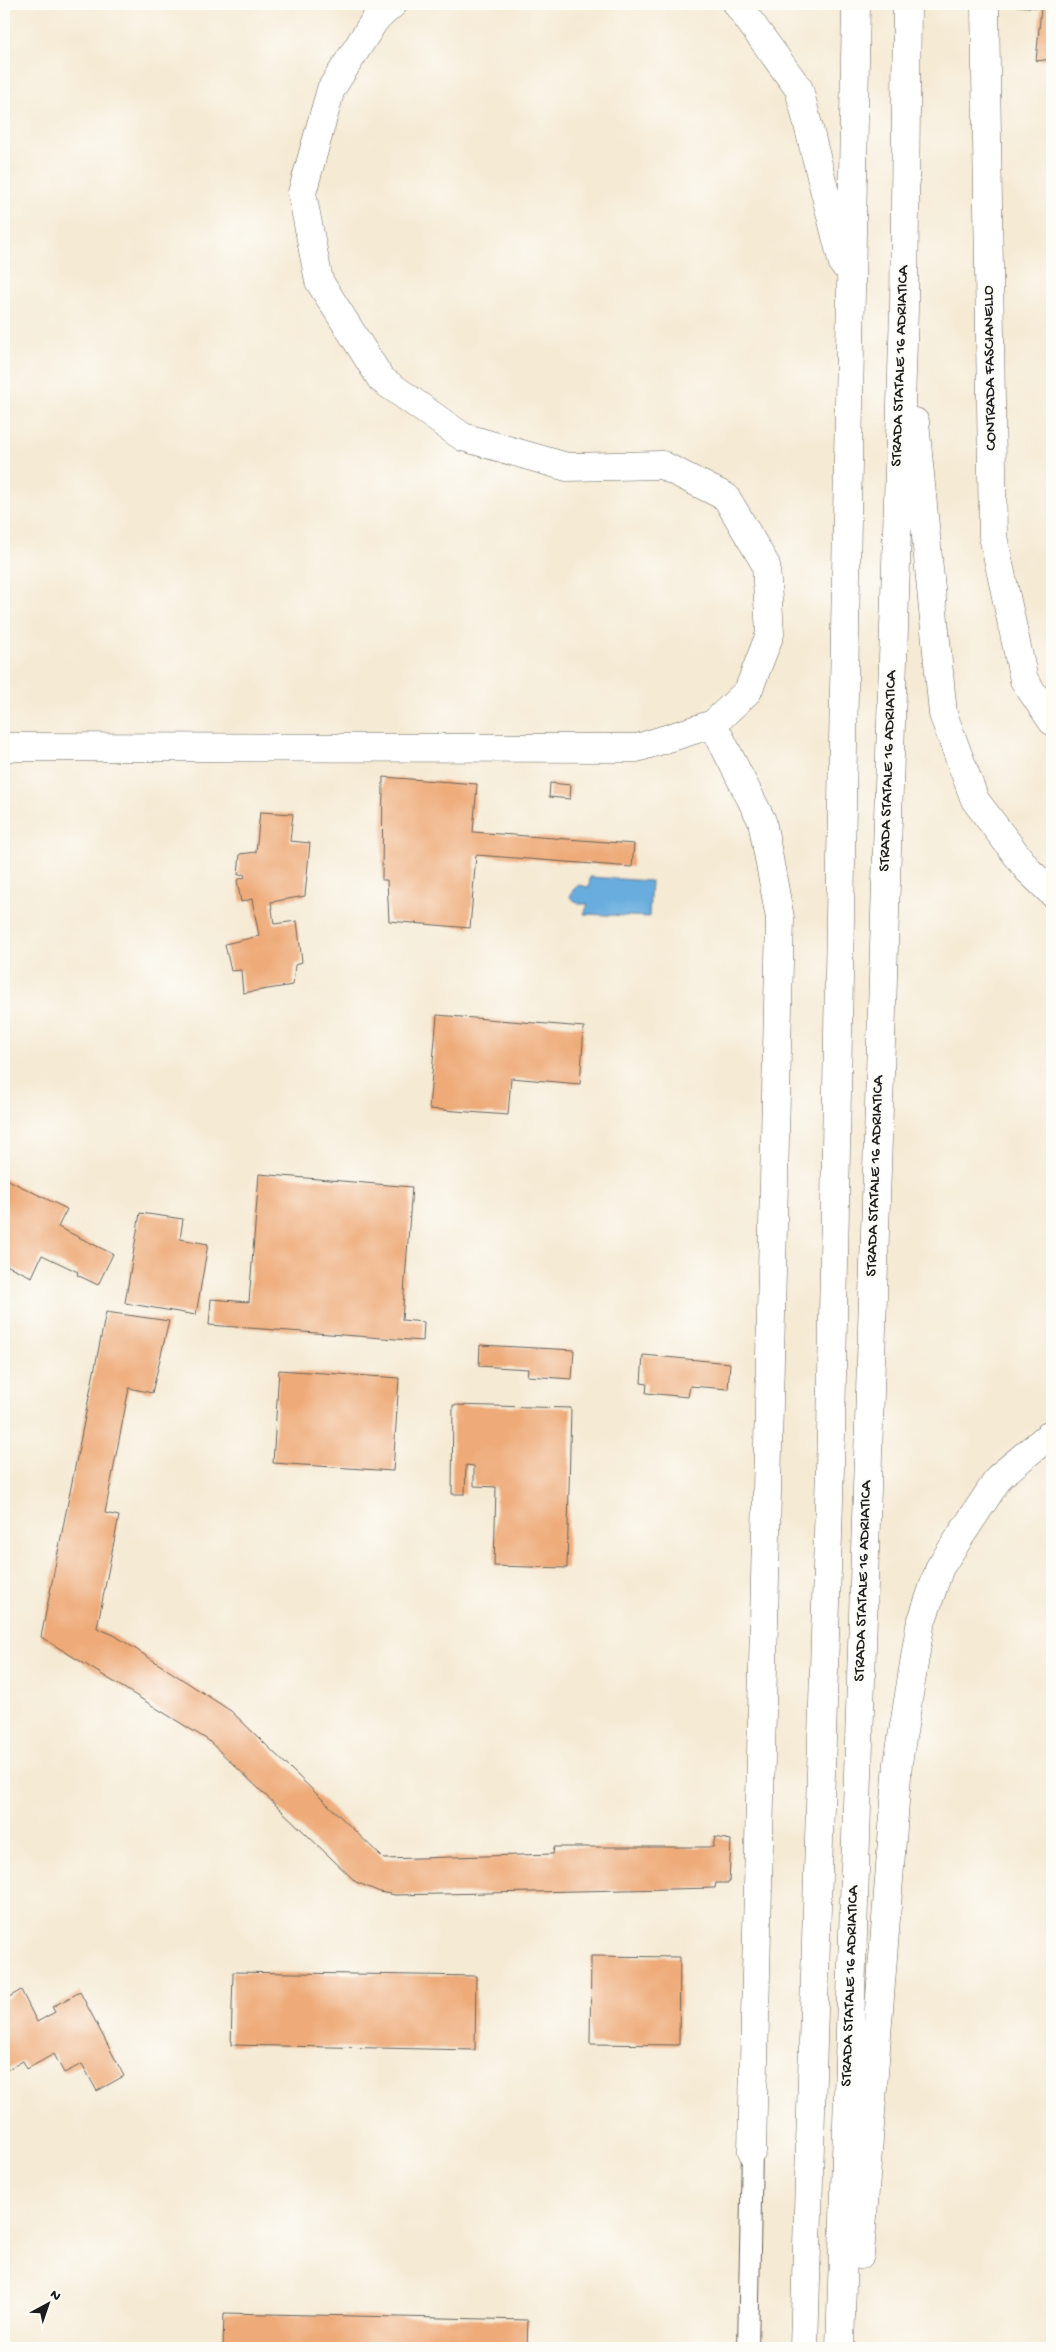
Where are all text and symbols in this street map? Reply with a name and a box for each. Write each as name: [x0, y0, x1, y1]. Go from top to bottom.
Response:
street label: STRADA STATALE 16 ADRIATICA: [888, 264, 914, 467]
street label: CONTRADA FASCIANELLO: [980, 285, 1002, 451]
street label: STRADA STATALE 16 ADRIATICA: [876, 669, 902, 872]
street label: STRADA STATALE 16 ADRIATICA: [863, 1074, 889, 1277]
street label: STRADA STATALE 16 ADRIATICA: [851, 1479, 877, 1682]
street label: STRADA STATALE 16 ADRIATICA: [838, 1884, 864, 2087]
north arrow: [22, 2280, 72, 2330]
text: N: [46, 2287, 64, 2305]

